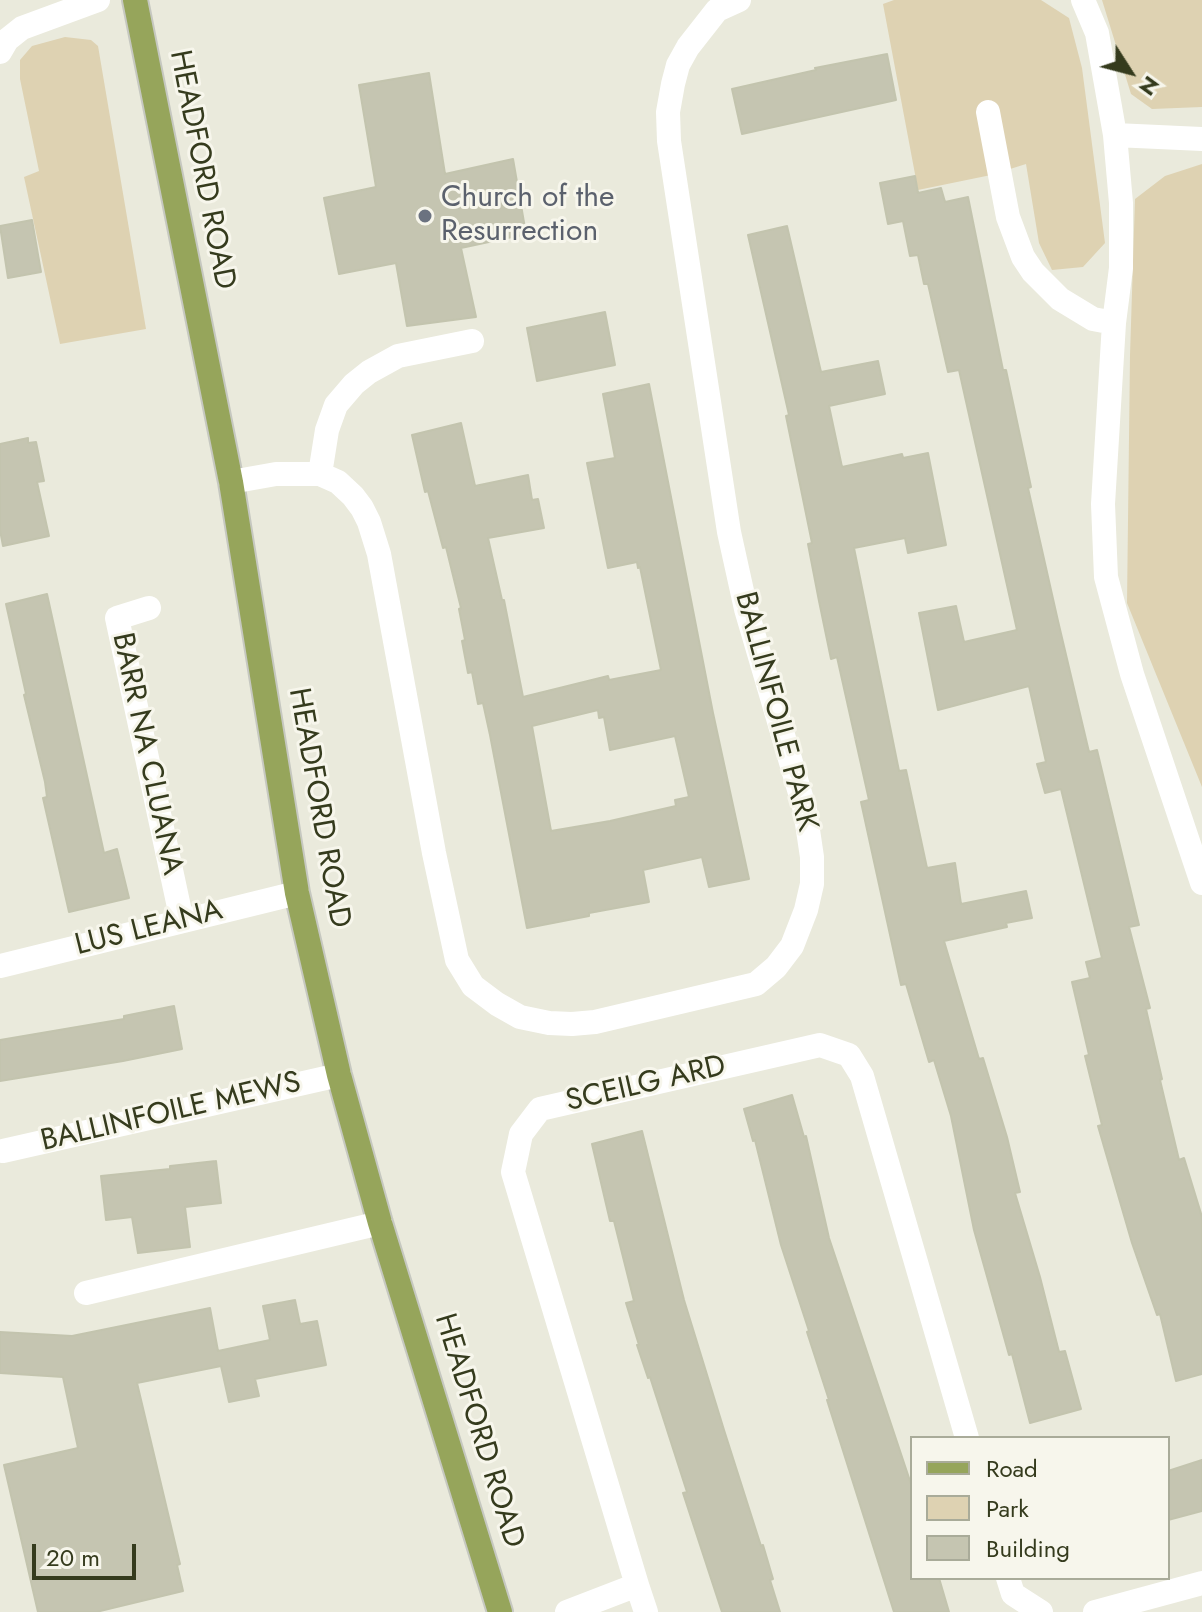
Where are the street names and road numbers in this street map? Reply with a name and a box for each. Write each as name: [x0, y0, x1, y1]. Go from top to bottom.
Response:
street label: HEADFORD ROAD: [160, 47, 242, 293]
street label: BALLINFOILE PARK: [726, 588, 824, 836]
street label: BARR NA CLUANA: [103, 630, 189, 878]
street label: HEADFORD ROAD: [279, 685, 357, 931]
street label: LUS LEANA: [72, 893, 226, 965]
street label: SCEILG ARD: [563, 1049, 729, 1121]
street label: BALLINFOILE MEWS: [38, 1066, 304, 1160]
street label: HEADFORD ROAD: [425, 1310, 531, 1552]

